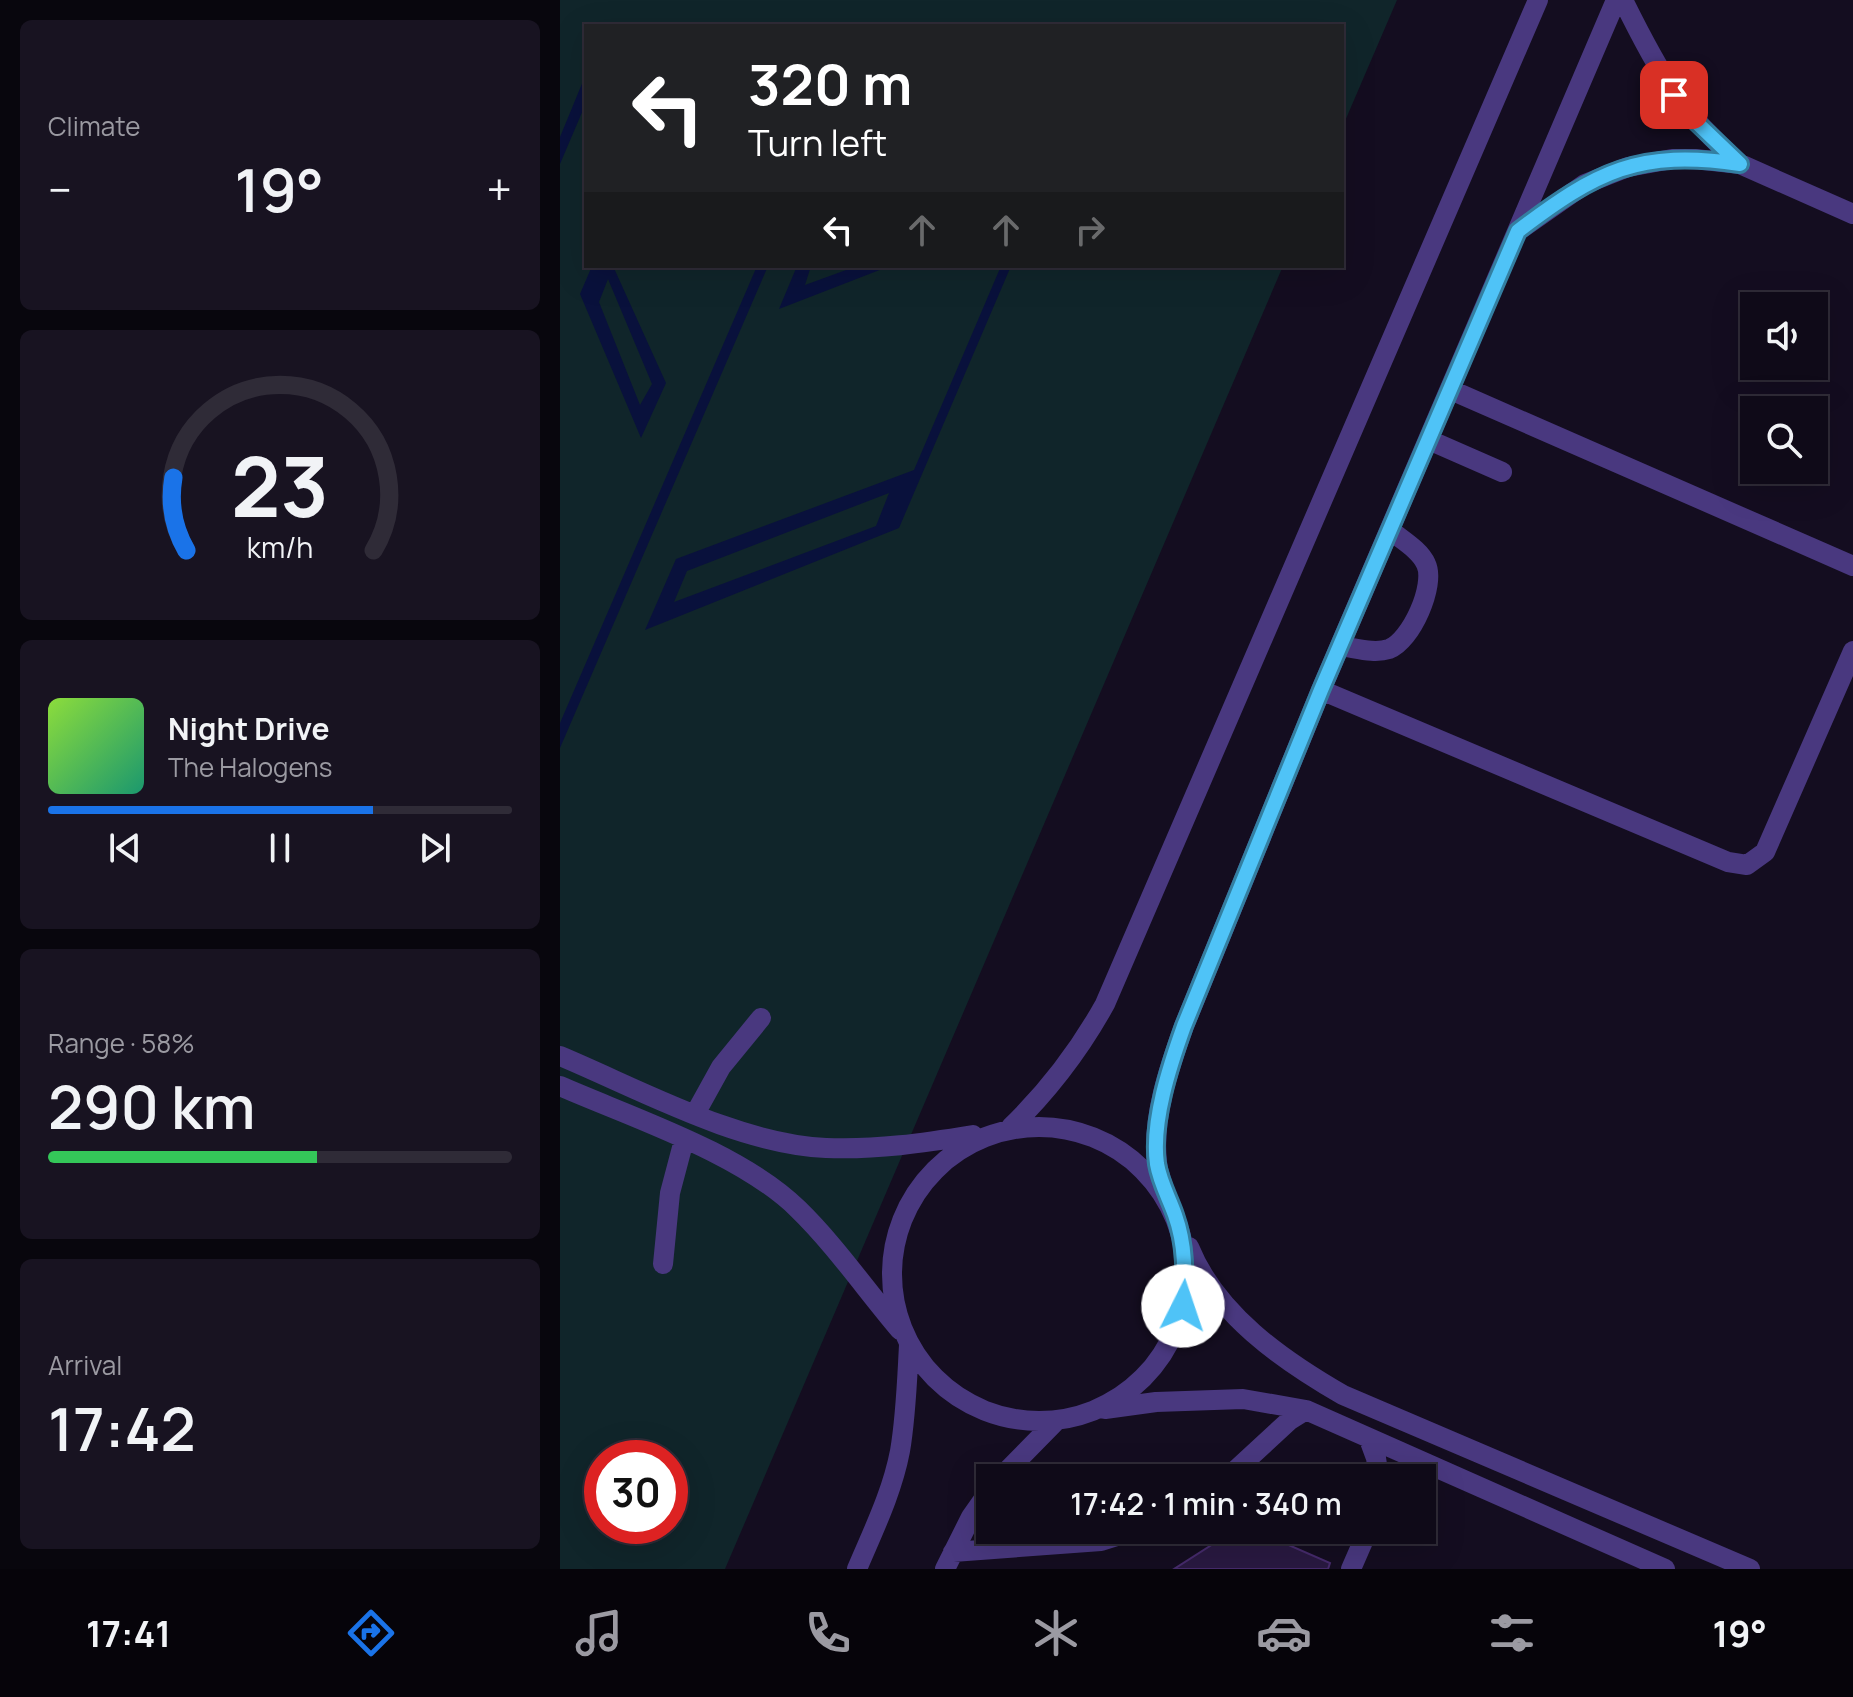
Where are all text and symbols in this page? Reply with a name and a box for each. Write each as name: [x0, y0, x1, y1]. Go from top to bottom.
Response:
text: 320 m: [748, 45, 912, 122]
icon: left: [616, 56, 720, 160]
pin: [1640, 61, 1708, 129]
icon: arrive: [1652, 73, 1696, 117]
text: Climate: [48, 108, 140, 144]
text: Turn left: [748, 118, 887, 167]
text: 19°: [234, 148, 324, 230]
text: −: [48, 159, 72, 219]
text: +: [487, 159, 512, 219]
icon: left: [816, 208, 860, 252]
icon: ahead: [900, 208, 944, 252]
icon: ahead: [984, 208, 1028, 252]
icon: right: [1068, 208, 1112, 252]
map controls: [1740, 292, 1828, 484]
button: sound: [1740, 292, 1828, 380]
button: search: [1740, 396, 1828, 484]
text: 23: [231, 427, 329, 541]
text: km/h: [247, 528, 313, 567]
text: Night Drive: [168, 708, 330, 749]
text: The Halogens: [168, 749, 332, 785]
icon: previous: [103, 826, 147, 870]
icon: pause: [258, 826, 302, 870]
icon: next: [413, 826, 457, 870]
text: Range · 58%: [48, 1025, 195, 1061]
text: 290 km: [48, 1065, 255, 1147]
position arrow: [1141, 1264, 1225, 1348]
text: Arrival: [48, 1347, 122, 1383]
text: 17:42: [48, 1387, 196, 1469]
speed limit sign: 30: [584, 1440, 688, 1544]
text: 17:42 · 1 min · 340 m: [1070, 1483, 1342, 1524]
icon: directions: [343, 1605, 399, 1661]
icon: music: [571, 1605, 627, 1661]
icon: phone: [800, 1605, 856, 1661]
icon: climate: [1028, 1605, 1084, 1661]
icon: car: [1256, 1605, 1312, 1661]
icon: filters: [1484, 1605, 1540, 1661]
text: 17:41: [86, 1609, 171, 1658]
text: 19°: [1713, 1609, 1767, 1658]

